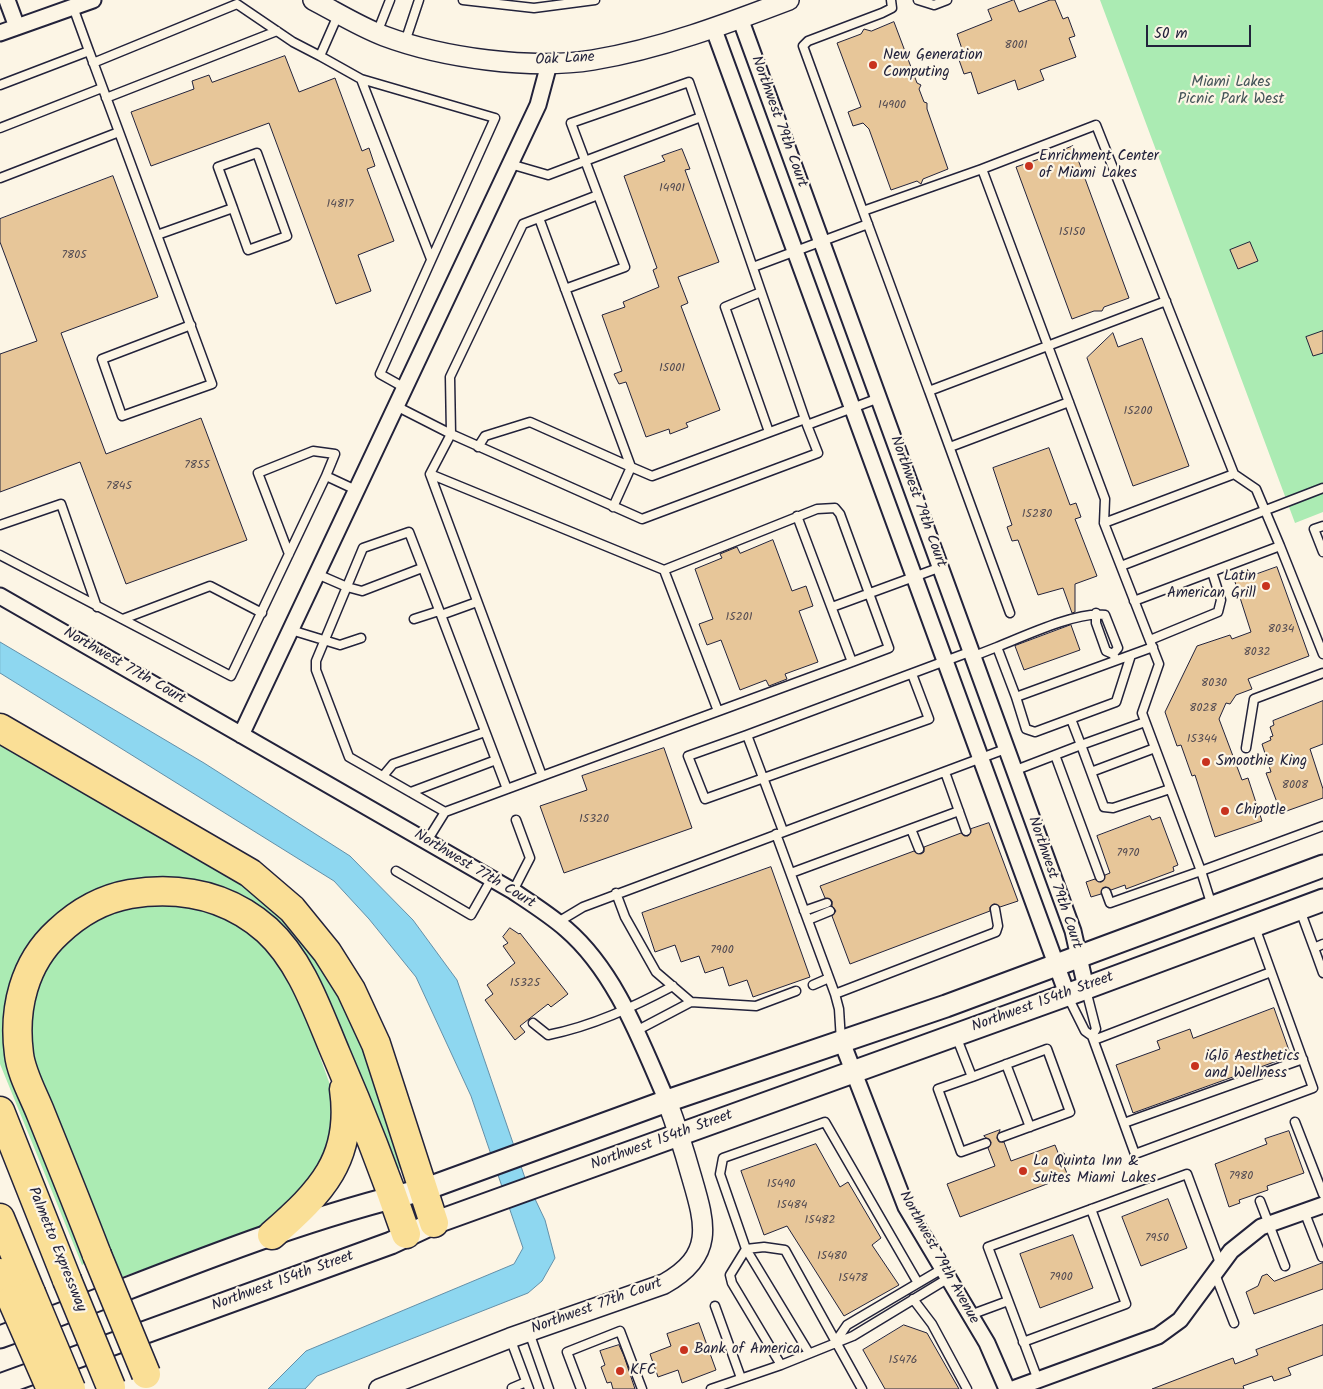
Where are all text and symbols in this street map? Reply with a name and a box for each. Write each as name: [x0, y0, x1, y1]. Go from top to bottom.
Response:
scale bar: [1148, 15, 1253, 47]
text: 50 m: [1154, 22, 1188, 46]
house number: 8001: [1005, 39, 1027, 53]
place label: New Generation Computing: [883, 47, 983, 82]
street label: Oak Lane: [535, 49, 595, 71]
street label: Northwest 79th Court: [746, 54, 810, 190]
marker: New Generation Computing: [867, 59, 879, 71]
park label: Miami Lakes Picnic Park West: [1178, 74, 1284, 109]
house number: 14900: [878, 99, 906, 113]
place label: Enrichment Center of Miami Lakes: [1039, 148, 1159, 183]
marker: Enrichment Center of Miami Lakes: [1023, 160, 1035, 172]
house number: 14901: [659, 182, 685, 196]
house number: 14817: [327, 198, 353, 212]
house number: 15150: [1059, 226, 1085, 240]
house number: 7805: [61, 249, 87, 263]
house number: 15001: [659, 362, 685, 376]
house number: 15200: [1123, 405, 1153, 419]
street label: Northwest 79th Court: [885, 434, 949, 570]
house number: 7855: [184, 459, 210, 473]
house number: 7845: [106, 480, 132, 494]
house number: 15280: [1022, 508, 1052, 522]
place label: Latin American Grill: [1167, 568, 1256, 603]
marker: Latin American Grill: [1260, 580, 1272, 592]
house number: 15201: [726, 611, 752, 625]
house number: 8034: [1268, 623, 1294, 637]
street label: Northwest 77th Court: [60, 625, 188, 709]
house number: 8032: [1243, 646, 1271, 660]
house number: 8030: [1201, 677, 1227, 691]
house number: 8028: [1189, 702, 1217, 716]
house number: 15344: [1187, 733, 1217, 747]
place label: Smoothie King: [1216, 753, 1307, 771]
marker: Smoothie King: [1200, 756, 1212, 768]
house number: 8008: [1282, 779, 1308, 793]
place label: Chipotle: [1235, 802, 1286, 820]
marker: Chipotle: [1219, 805, 1231, 817]
house number: 15320: [579, 813, 609, 827]
street label: Northwest 79th Court: [1023, 815, 1085, 951]
street label: Northwest 77th Court: [410, 827, 538, 913]
house number: 7970: [1117, 847, 1139, 861]
house number: 7900: [710, 944, 734, 958]
street label: Northwest 154th Street: [970, 969, 1116, 1037]
house number: 15325: [510, 977, 540, 991]
place label: iGlō Aesthetics and Wellness: [1205, 1048, 1299, 1083]
marker: iGlō Aesthetics and Wellness: [1189, 1060, 1201, 1072]
street label: Northwest 154th Street: [589, 1107, 735, 1175]
place label: La Quinta Inn & Suites Miami Lakes: [1033, 1153, 1156, 1188]
marker: La Quinta Inn & Suites Miami Lakes: [1017, 1165, 1029, 1177]
house number: 7980: [1229, 1170, 1253, 1184]
house number: 15490: [767, 1178, 795, 1192]
street label: Palmetto Expressway: [23, 1185, 89, 1315]
street label: Northwest 79th Avenue: [894, 1188, 982, 1328]
house number: 15484: [777, 1199, 807, 1213]
house number: 15482: [804, 1214, 836, 1228]
house number: 7950: [1145, 1232, 1169, 1246]
street label: Northwest 154th Street: [210, 1248, 356, 1316]
house number: 15480: [817, 1250, 847, 1264]
house number: 7900: [1049, 1271, 1073, 1285]
house number: 15478: [838, 1272, 868, 1286]
street label: Northwest 77th Court: [529, 1275, 665, 1339]
place label: Bank of America: [694, 1341, 800, 1359]
marker: Bank of America: [678, 1344, 690, 1356]
house number: 15476: [888, 1354, 918, 1368]
place label: KFC: [630, 1362, 656, 1380]
marker: KFC: [614, 1365, 626, 1377]

